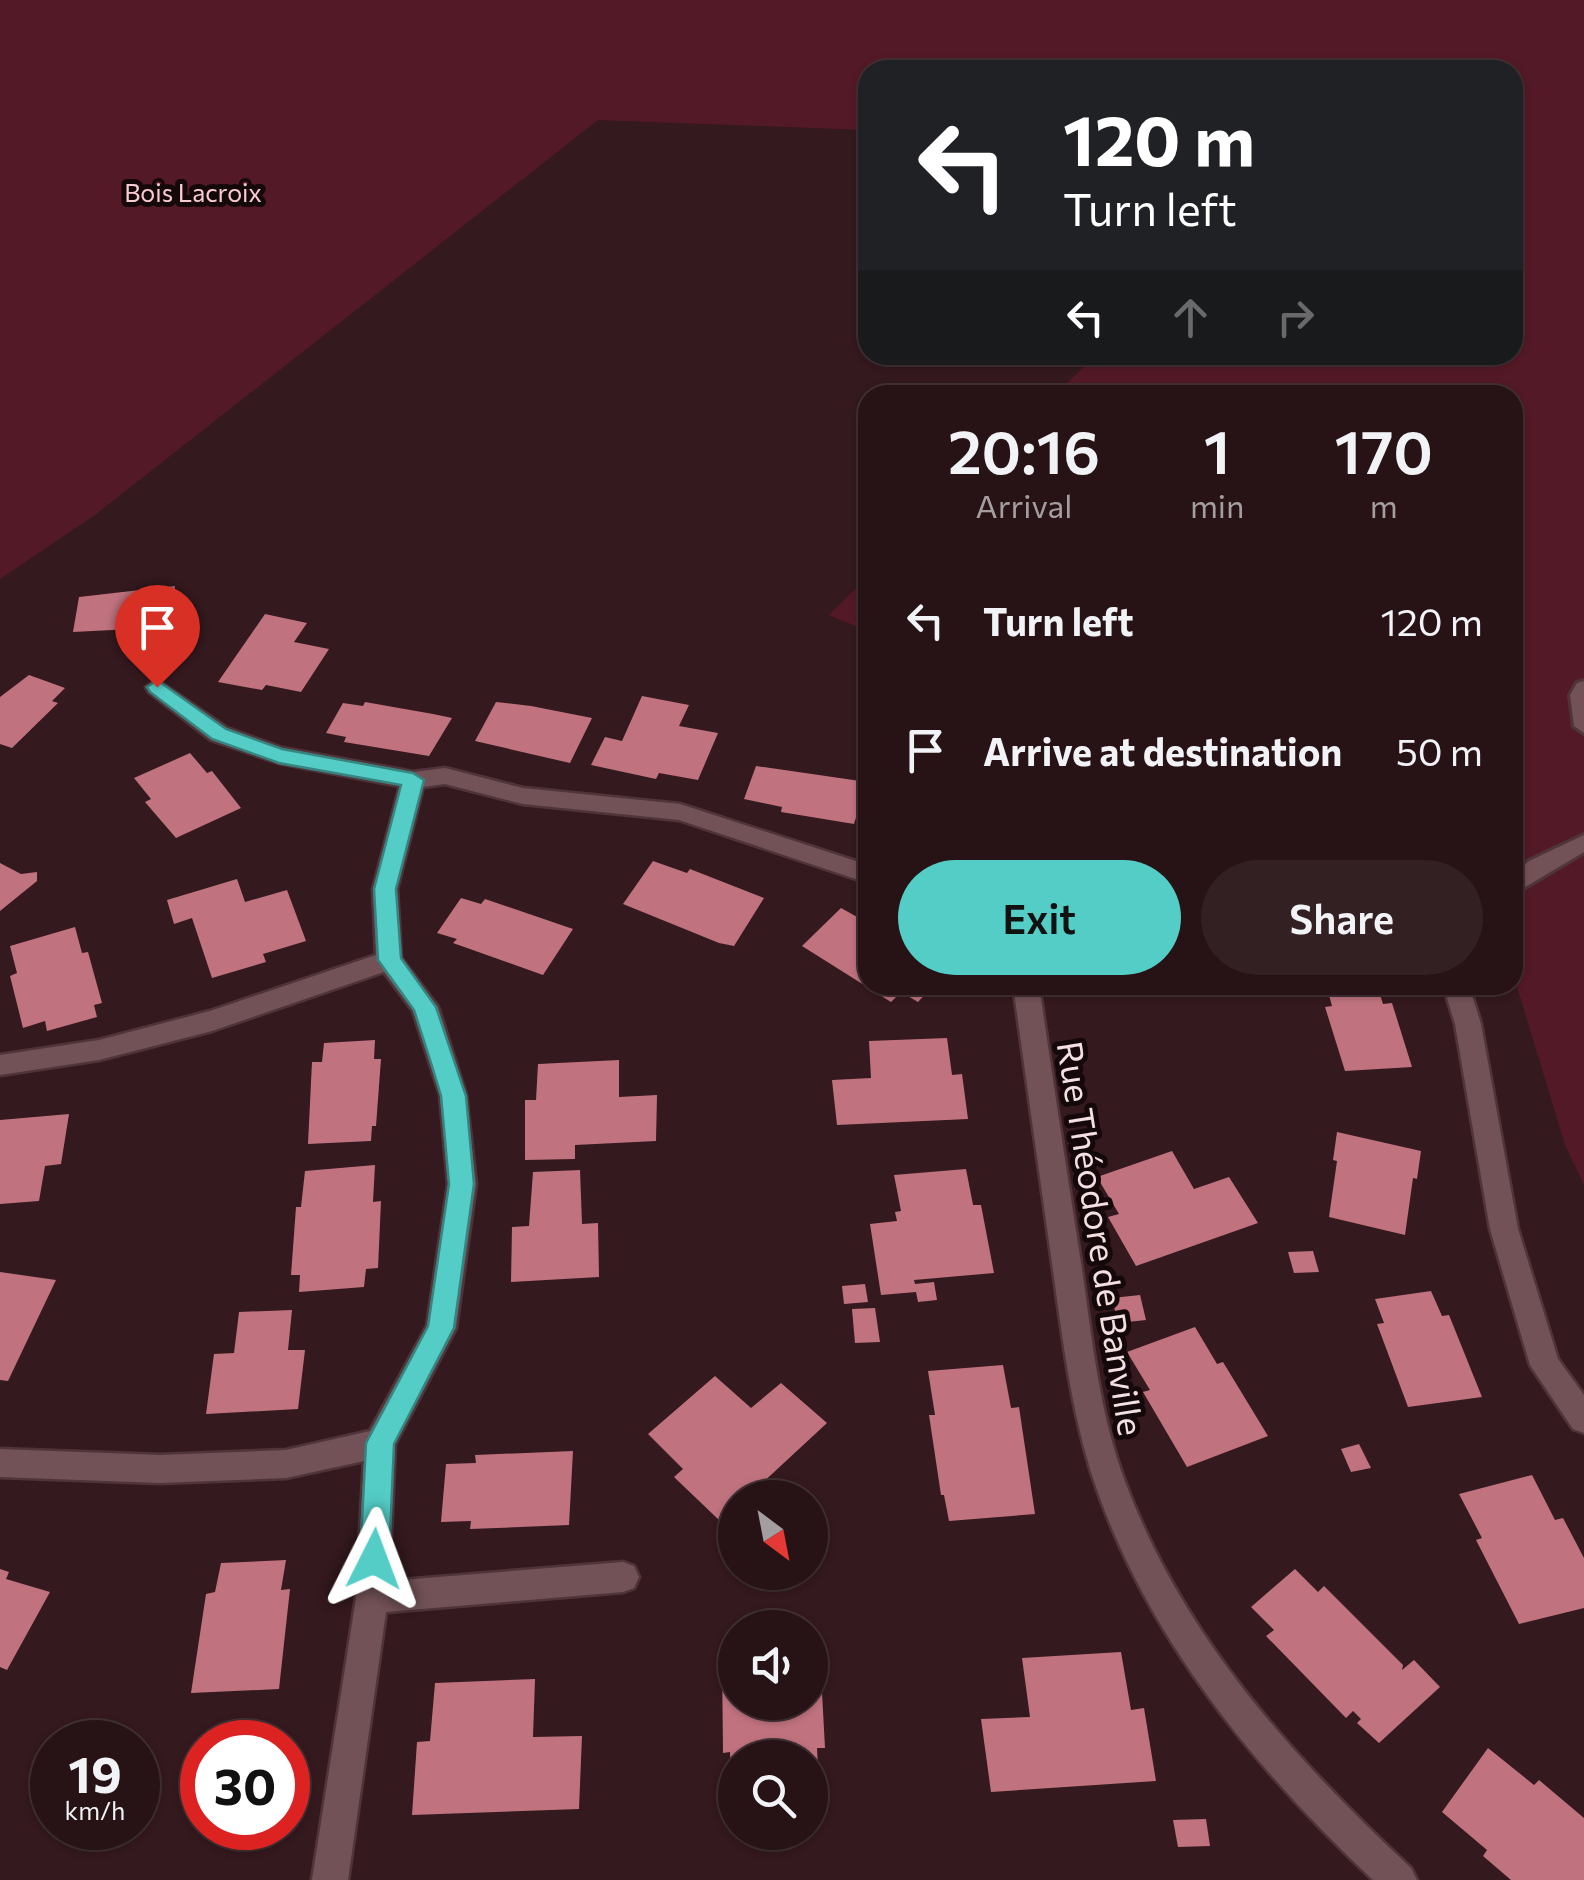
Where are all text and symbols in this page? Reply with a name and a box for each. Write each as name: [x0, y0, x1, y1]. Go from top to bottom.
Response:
text: 120 m: [1063, 95, 1255, 180]
icon: left: [898, 100, 1028, 230]
park label: Bois Lacroix: [124, 177, 262, 207]
text: Turn left: [1063, 180, 1237, 235]
icon: left: [1058, 290, 1113, 345]
icon: ahead: [1163, 290, 1218, 345]
icon: right: [1268, 290, 1323, 345]
text: 20:16: [948, 413, 1100, 486]
text: 1: [1204, 413, 1231, 486]
text: 170: [1334, 413, 1433, 486]
text: Arrival: [976, 485, 1072, 525]
text: min: [1190, 485, 1244, 525]
text: m: [1370, 485, 1398, 525]
pin: [115, 585, 200, 688]
icon: left: [898, 593, 953, 648]
text: Turn left: [983, 597, 1134, 644]
text: 120 m: [1381, 597, 1483, 644]
icon: arrive: [130, 600, 185, 655]
icon: arrive: [898, 723, 953, 778]
text: Arrive at destination: [983, 727, 1342, 774]
text: 50 m: [1396, 727, 1483, 774]
button: Exit: [898, 860, 1181, 975]
button: Share: [1201, 860, 1483, 975]
street label: Rue Théodore de Banville: [1050, 1038, 1154, 1438]
north arrow: [718, 1480, 828, 1590]
map controls: [718, 1480, 828, 1850]
position arrow: [322, 1507, 426, 1611]
button: sound: [718, 1610, 828, 1720]
speed limit sign: 30: [180, 1720, 310, 1850]
button: search: [718, 1740, 828, 1850]
text: 19: [68, 1742, 122, 1803]
text: km/h: [65, 1795, 125, 1825]

